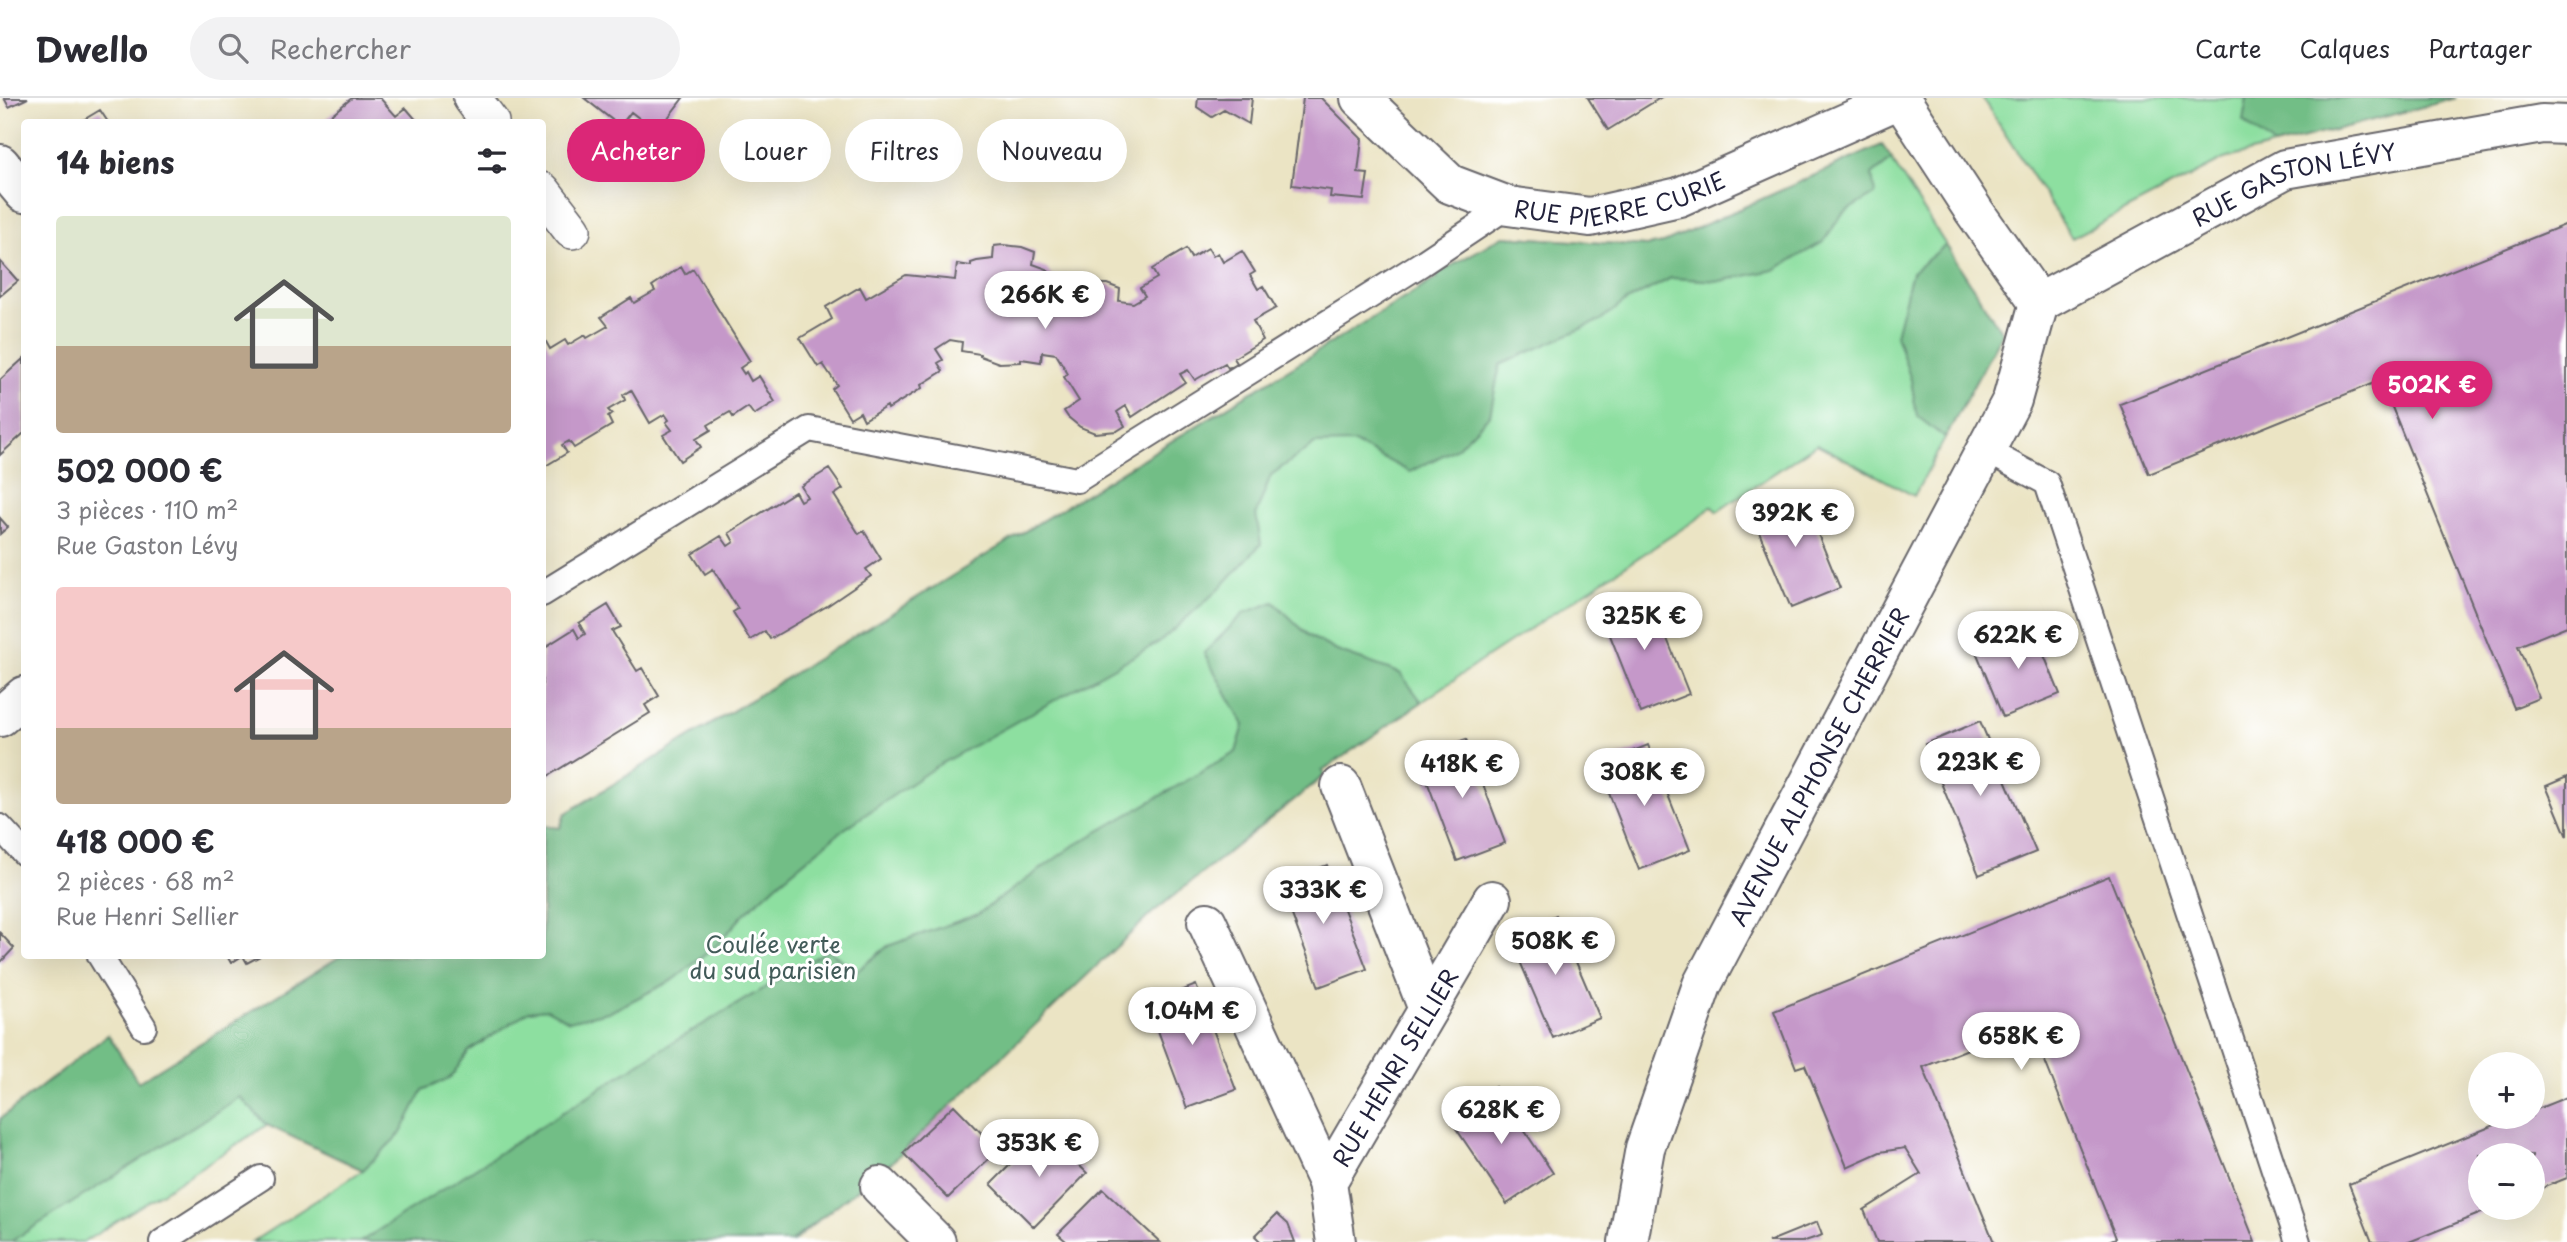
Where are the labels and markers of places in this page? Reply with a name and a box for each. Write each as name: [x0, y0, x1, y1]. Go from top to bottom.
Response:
pin: 266K €: [988, 272, 1102, 331]
pin: 502K €: [2375, 362, 2489, 421]
pin: 392K €: [1738, 490, 1852, 549]
pin: 325K €: [1587, 592, 1701, 652]
pin: 622K €: [1961, 612, 2075, 671]
pin: 223K €: [1923, 738, 2037, 798]
pin: 418K €: [1405, 740, 1519, 800]
pin: 308K €: [1587, 748, 1701, 808]
pin: 333K €: [1266, 866, 1380, 926]
pin: 508K €: [1498, 918, 1612, 977]
pin: 1.04M €: [1127, 988, 1257, 1047]
pin: 658K €: [1964, 1012, 2078, 1072]
pin: 628K €: [1444, 1086, 1558, 1146]
pin: 353K €: [982, 1119, 1096, 1179]

